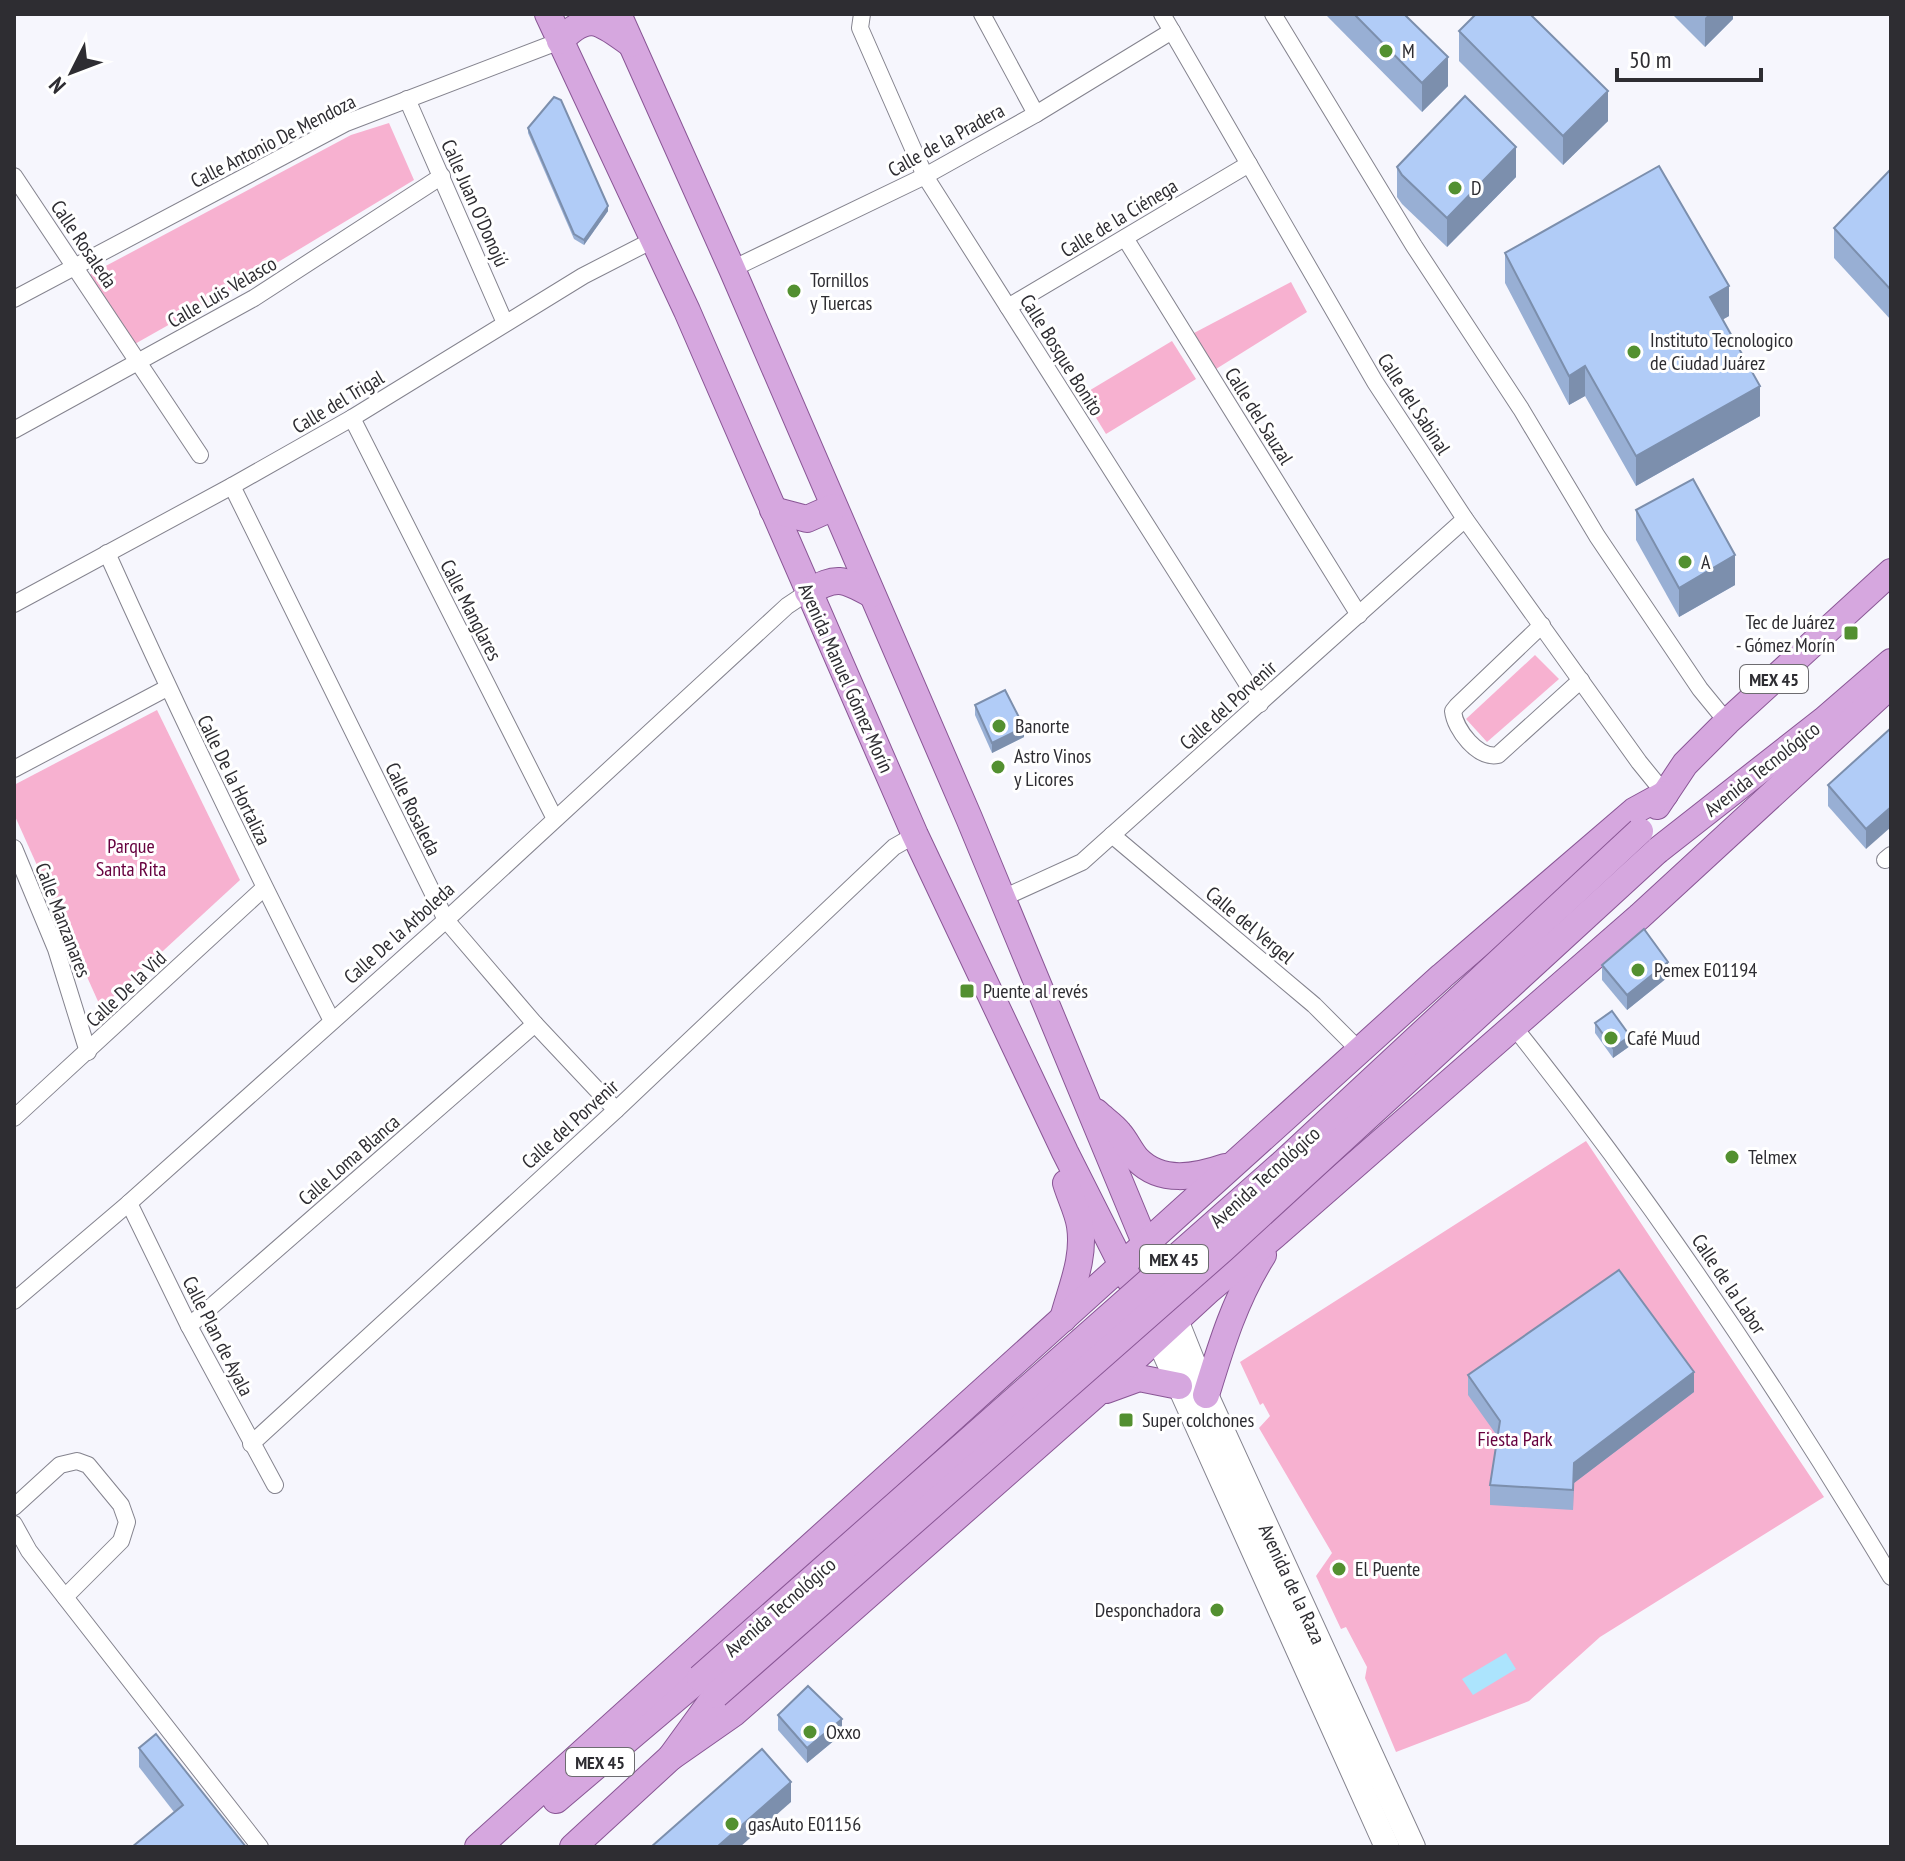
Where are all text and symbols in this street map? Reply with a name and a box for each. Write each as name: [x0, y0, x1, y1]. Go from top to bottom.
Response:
north arrow: [32, 32, 112, 112]
scale bar: [1617, 32, 1761, 82]
place label: M: [1402, 38, 1415, 64]
marker: M: [1377, 42, 1395, 60]
text: 50 m: [1629, 44, 1671, 75]
text: N: [43, 72, 72, 99]
street label: Calle Antonio De Mendoza: [186, 88, 360, 194]
street label: Calle de la Pradera: [883, 97, 1009, 183]
street label: Calle Juan O'Donojú: [435, 135, 515, 271]
street label: Calle de la Ciénega: [1056, 173, 1182, 263]
place label: D: [1471, 175, 1482, 201]
marker: D: [1446, 179, 1464, 197]
street label: Calle Rosaleda: [45, 195, 123, 293]
street label: Calle Luis Velasco: [163, 250, 281, 334]
place label: Tornillos y Tuercas: [810, 267, 872, 316]
marker: Tornillos y Tuercas: [785, 282, 803, 300]
street label: Calle Bosque Bonito: [1014, 289, 1110, 421]
place label: Instituto Tecnologico de Ciudad Juárez: [1650, 327, 1793, 376]
marker: Instituto Tecnologico de Ciudad Juárez: [1625, 343, 1643, 361]
street label: Calle del Sabinal: [1372, 348, 1457, 460]
street label: Calle del Sauzal: [1219, 363, 1299, 470]
street label: Calle del Trigal: [287, 364, 389, 440]
place label: A: [1701, 549, 1711, 575]
marker: A: [1676, 553, 1694, 571]
street label: Calle Manglares: [434, 555, 508, 665]
street label: Avenida Manuel Gómez Morín: [792, 579, 900, 777]
place label: Tec de Juárez - Gómez Morín: [1736, 609, 1835, 658]
marker: Tec de Juárez - Gómez Morín: [1842, 624, 1860, 642]
street label: Calle del Porvenir: [1174, 654, 1282, 755]
road number: MEX 45: [1740, 665, 1808, 693]
street label: Calle De la Hortaliza: [191, 711, 277, 849]
place label: Banorte: [1015, 713, 1069, 739]
street label: Avenida Tecnológico: [1699, 716, 1825, 822]
marker: Banorte: [990, 717, 1008, 735]
place label: Astro Vinos y Licores: [1014, 743, 1092, 792]
street label: Calle Rosaleda: [379, 758, 447, 860]
marker: Astro Vinos y Licores: [989, 758, 1007, 776]
park label: Parque Santa Rita: [96, 833, 166, 882]
street label: Calle Manzanares: [29, 859, 97, 981]
street label: Calle De la Arboleda: [338, 877, 460, 989]
street label: Calle del Vergel: [1200, 880, 1300, 970]
street label: Calle De la Vid: [80, 945, 172, 1033]
place label: Pemex E01194: [1654, 957, 1757, 983]
marker: Pemex E01194: [1629, 961, 1647, 979]
place label: Puente al revés: [983, 978, 1088, 1004]
marker: Puente al revés: [958, 982, 976, 1000]
place label: Café Muud: [1627, 1025, 1700, 1051]
marker: Café Muud: [1602, 1029, 1620, 1047]
street label: Calle del Porvenir: [516, 1073, 624, 1174]
street label: Calle Loma Blanca: [293, 1109, 405, 1211]
street label: Avenida Tecnológico: [1204, 1121, 1326, 1233]
place label: Telmex: [1748, 1144, 1797, 1170]
marker: Telmex: [1723, 1148, 1741, 1166]
street label: Calle de la Labor: [1686, 1229, 1772, 1340]
road number: MEX 45: [1140, 1245, 1208, 1273]
street label: Calle Plan de Ayala: [177, 1272, 259, 1400]
place label: Super colchones: [1142, 1407, 1255, 1433]
marker: Super colchones: [1117, 1411, 1135, 1429]
park label: Fiesta Park: [1477, 1426, 1553, 1452]
street label: Avenida de la Raza: [1253, 1520, 1331, 1648]
street label: Avenida Tecnológico: [719, 1551, 841, 1663]
place label: El Puente: [1355, 1556, 1420, 1582]
marker: El Puente: [1330, 1560, 1348, 1578]
place label: Desponchadora: [1095, 1597, 1201, 1623]
marker: Desponchadora: [1208, 1601, 1226, 1619]
place label: Oxxo: [826, 1719, 861, 1745]
marker: Oxxo: [801, 1723, 819, 1741]
road number: MEX 45: [566, 1748, 634, 1776]
place label: gasAuto E01156: [748, 1811, 861, 1837]
marker: gasAuto E01156: [723, 1815, 741, 1833]

